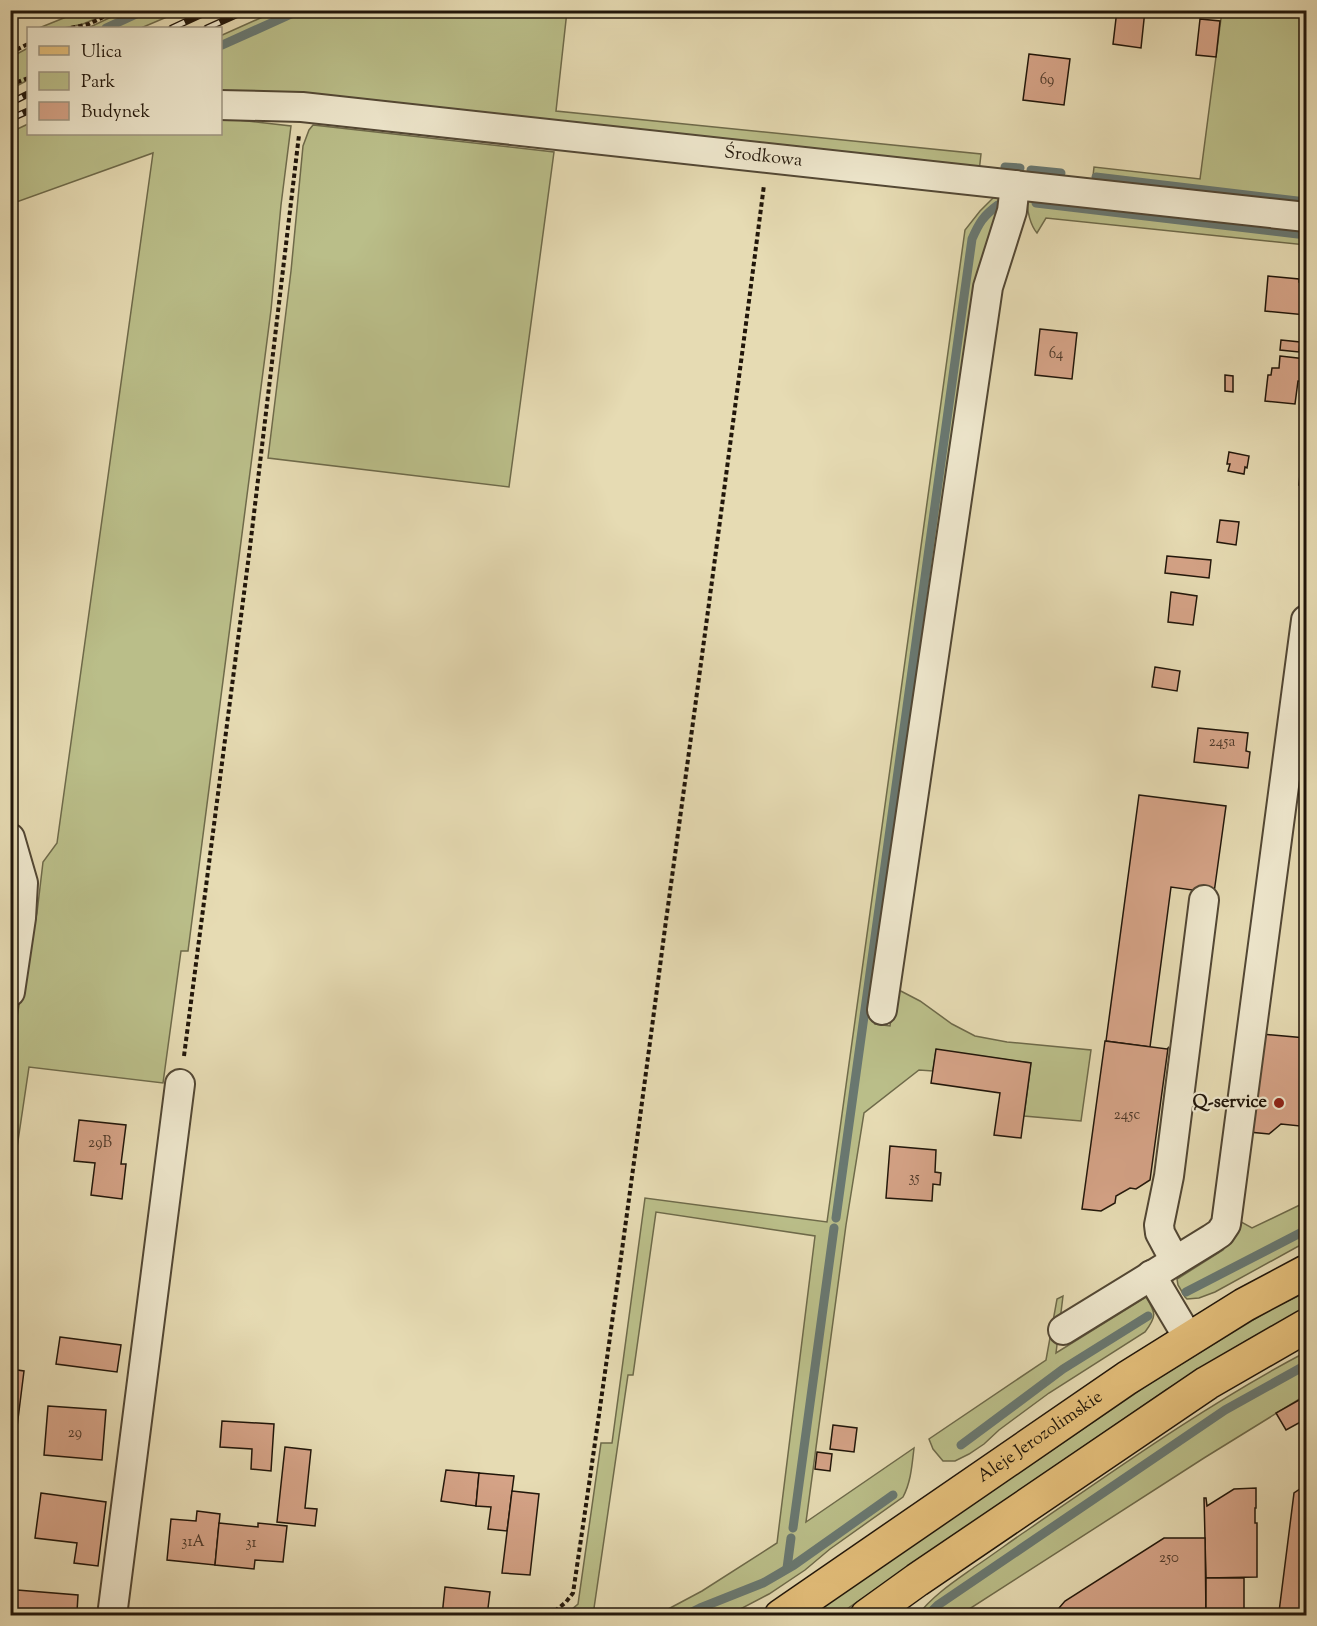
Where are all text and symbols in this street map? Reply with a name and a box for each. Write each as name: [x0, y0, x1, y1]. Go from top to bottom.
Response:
legend: [27, 27, 222, 135]
text: Ulica: [81, 40, 122, 66]
text: Park: [81, 70, 116, 96]
house number: 69: [1040, 70, 1054, 91]
text: Budynek: [81, 100, 150, 126]
street label: Środkowa: [723, 139, 804, 175]
house number: 64: [1049, 344, 1064, 365]
house number: 245a: [1209, 732, 1235, 753]
place label: Q-service: [1193, 1090, 1268, 1116]
marker: Q-service: [1272, 1096, 1286, 1110]
house number: 245c: [1114, 1105, 1140, 1126]
house number: 29B: [88, 1133, 112, 1154]
house number: 35: [908, 1168, 920, 1189]
street label: Aleje Jerozolimskie: [973, 1385, 1109, 1490]
house number: 29: [68, 1423, 82, 1444]
house number: 31A: [181, 1532, 205, 1553]
house number: 31: [245, 1533, 257, 1554]
house number: 250: [1159, 1548, 1179, 1569]

